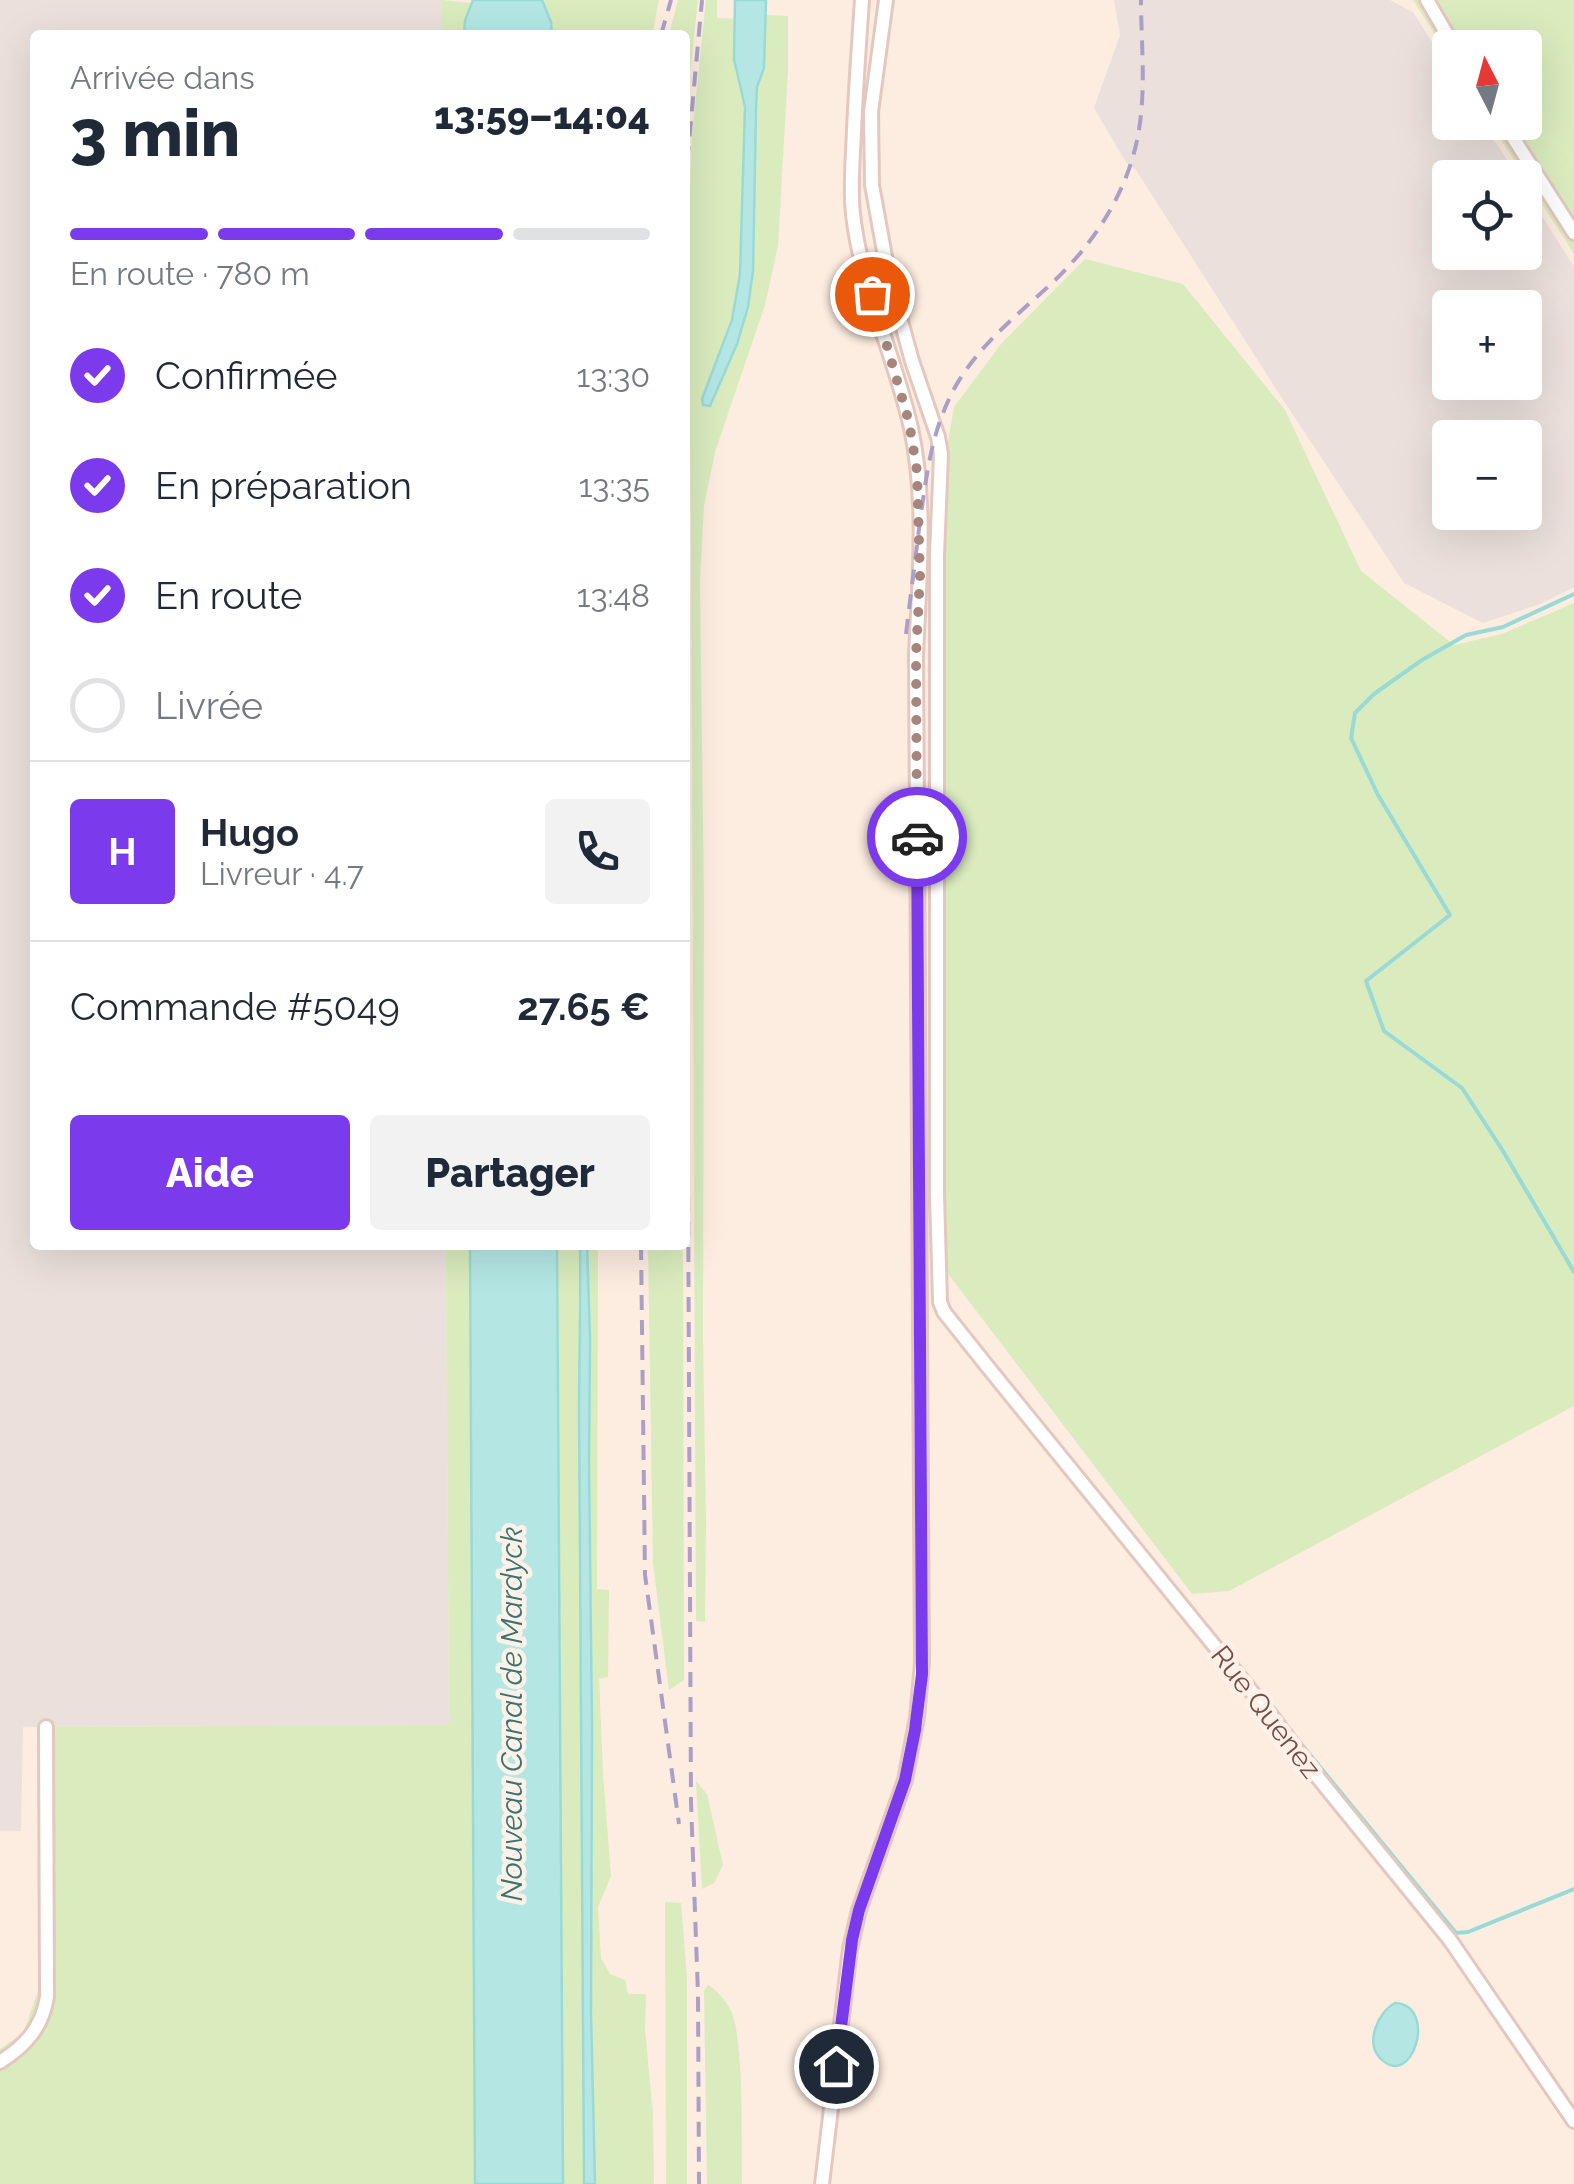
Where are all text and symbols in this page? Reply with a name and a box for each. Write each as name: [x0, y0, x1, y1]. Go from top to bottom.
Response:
north arrow: [1432, 30, 1542, 140]
map controls: [1432, 30, 1542, 530]
text: Arrivée dans: [70, 59, 255, 96]
text: 13:59–14:04: [434, 93, 650, 138]
text: 3 min: [70, 95, 240, 171]
button: locate: [1432, 160, 1542, 270]
pin: [830, 252, 915, 337]
text: En route · 780 m: [70, 255, 310, 292]
icon: bag: [845, 267, 900, 322]
button: +: [1432, 290, 1542, 400]
icon: check: [70, 348, 125, 403]
text: Confirmée: [155, 353, 338, 398]
text: 13:30: [577, 357, 650, 394]
button: −: [1432, 420, 1542, 530]
icon: check: [70, 458, 125, 513]
text: En préparation: [155, 463, 412, 508]
text: 13:35: [579, 467, 650, 504]
icon: check: [70, 568, 125, 623]
text: En route: [155, 573, 302, 618]
text: 13:48: [577, 577, 650, 614]
text: Livrée: [155, 683, 263, 728]
courier: [867, 787, 967, 887]
button: phone: [545, 799, 650, 904]
text: Hugo: [200, 810, 299, 855]
icon: car: [890, 810, 945, 865]
text: H: [108, 829, 137, 874]
text: Livreur · 4.7: [200, 855, 364, 892]
text: Commande #5049: [70, 984, 400, 1029]
text: 27.65 €: [517, 984, 650, 1029]
button: Aide: [70, 1115, 350, 1230]
button: Partager: [370, 1115, 650, 1230]
water label: Nouveau Canal de Mardyck: [494, 1527, 529, 1901]
street label: Rue Quenez: [1204, 1639, 1328, 1785]
pin: [794, 2024, 879, 2109]
icon: home: [809, 2039, 864, 2094]

